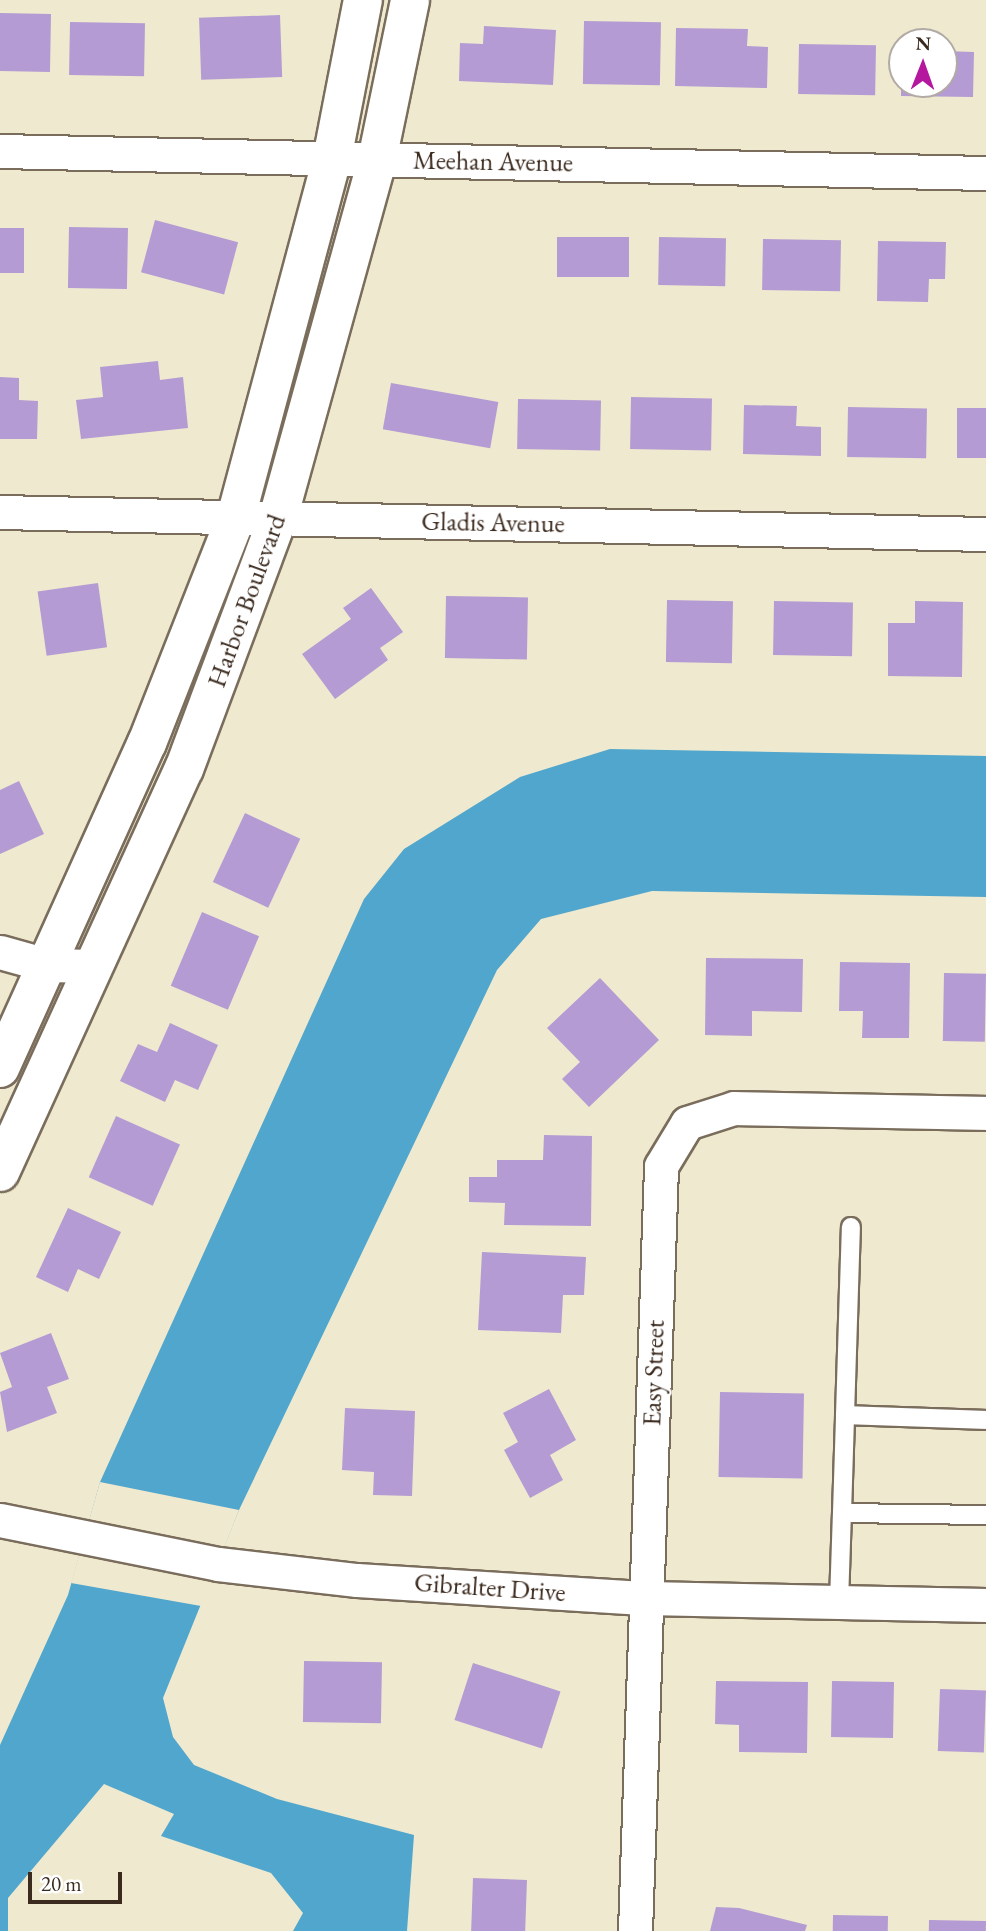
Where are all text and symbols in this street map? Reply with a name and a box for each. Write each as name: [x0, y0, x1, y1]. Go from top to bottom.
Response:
north arrow: [888, 28, 958, 98]
text: N: [915, 31, 931, 56]
street label: Meehan Avenue: [413, 145, 573, 179]
street label: Gladis Avenue: [421, 506, 565, 540]
street label: Harbor Boulevard: [201, 510, 293, 692]
street label: Easy Street: [637, 1319, 671, 1427]
street label: Gibralter Drive: [413, 1567, 567, 1609]
scale bar: [32, 1857, 126, 1901]
text: 20 m: [41, 1870, 82, 1897]

